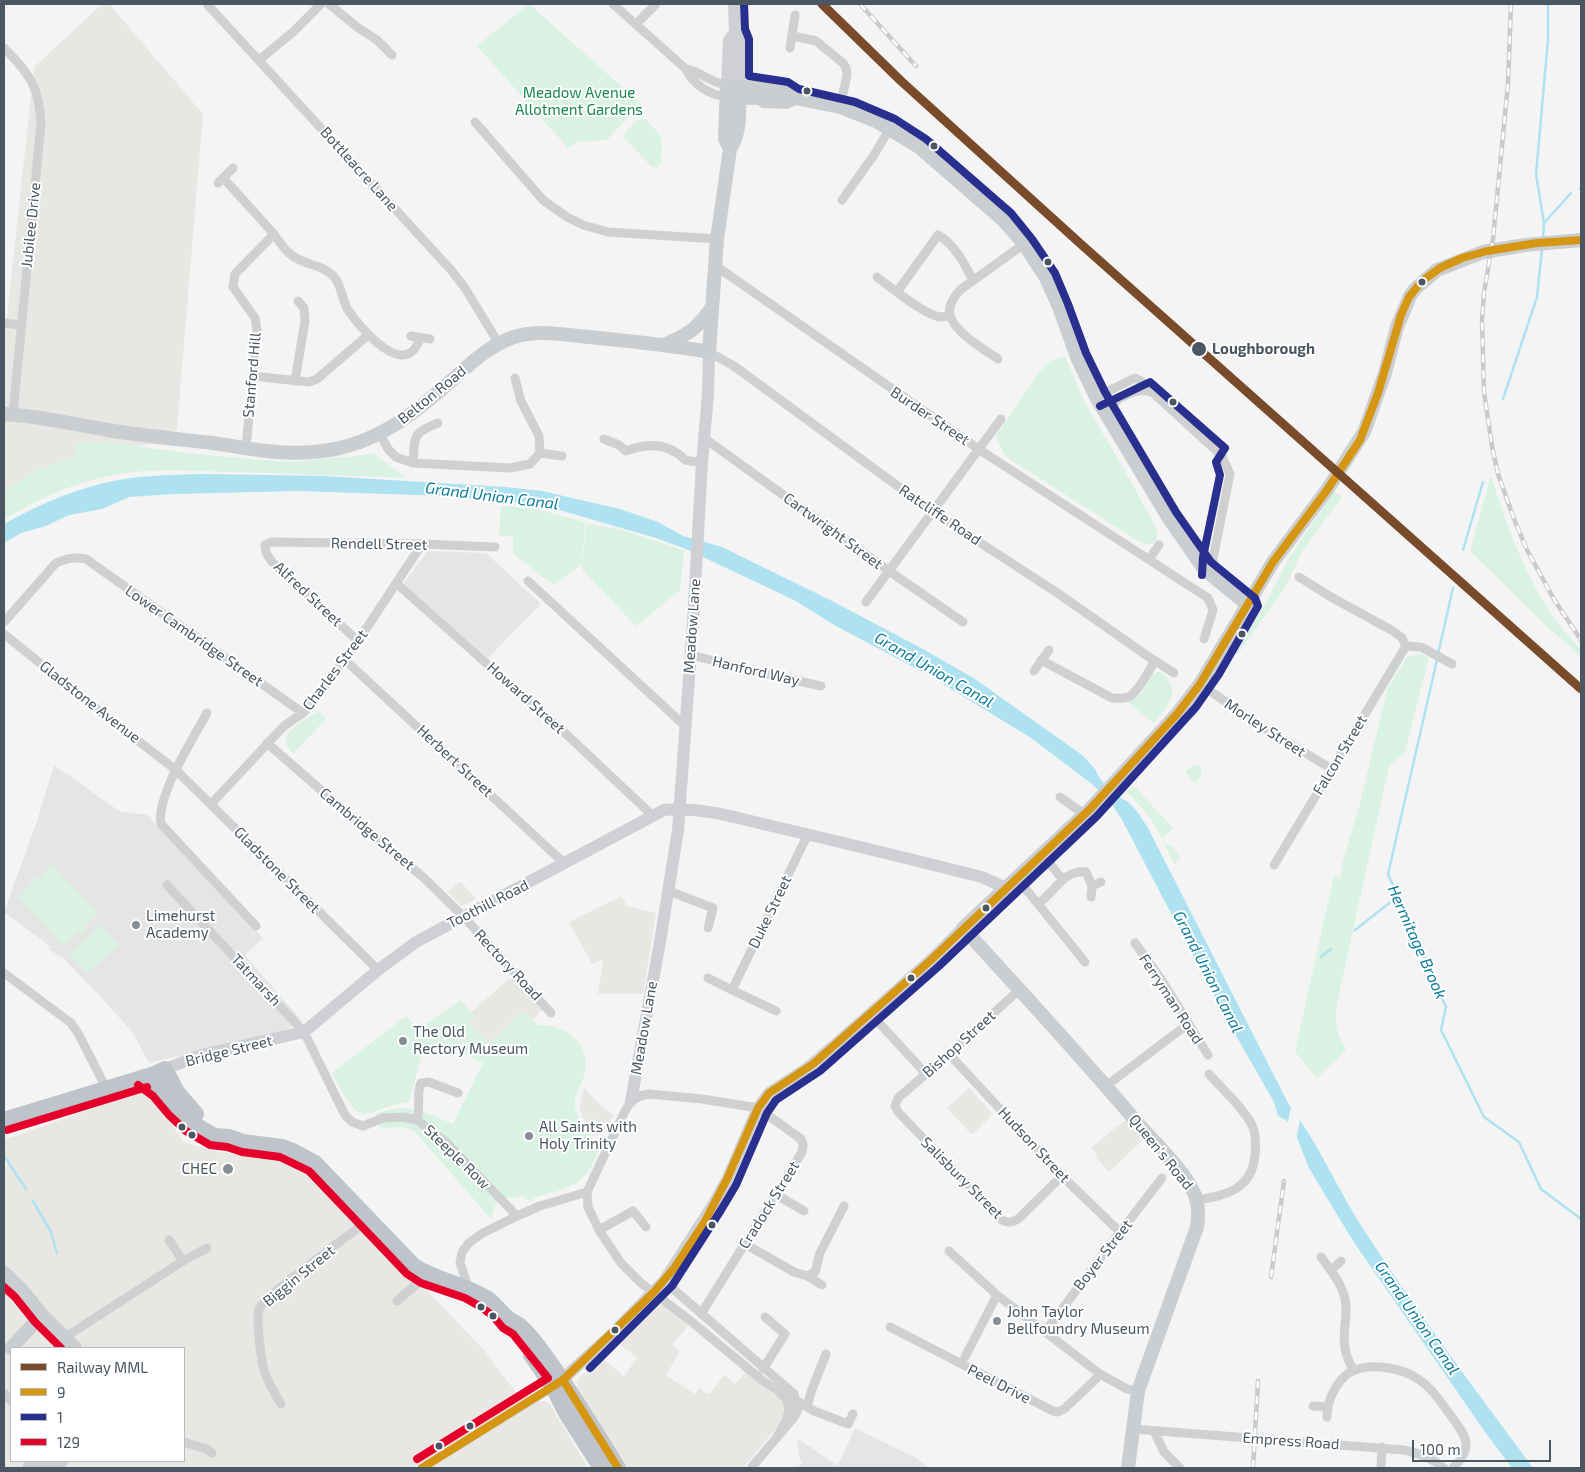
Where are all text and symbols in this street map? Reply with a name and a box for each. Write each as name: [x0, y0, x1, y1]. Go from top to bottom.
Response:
park label: Meadow Avenue Allotment Gardens: [515, 84, 643, 119]
unlabelled marker: [802, 86, 812, 96]
street label: Bottleacre Lane: [316, 123, 402, 215]
unlabelled marker: [929, 141, 939, 151]
street label: Jubilee Drive: [18, 182, 44, 268]
unlabelled marker: [1043, 257, 1053, 267]
unlabelled marker: [1417, 277, 1427, 287]
street label: Stanford Hill: [239, 332, 265, 418]
marker: Loughborough: [1190, 340, 1208, 358]
place label: Loughborough: [1212, 340, 1315, 358]
street label: Belton Road: [394, 362, 470, 428]
street label: Burder Street: [887, 383, 973, 449]
unlabelled marker: [1168, 397, 1178, 407]
water label: Grand Union Canal: [424, 478, 560, 514]
street label: Ratcliffe Road: [895, 481, 985, 549]
street label: Cartwright Street: [780, 489, 886, 573]
street label: Rendell Street: [331, 534, 427, 554]
street label: Alfred Street: [270, 558, 346, 630]
street label: Meadow Lane: [680, 578, 704, 674]
street label: Lower Cambridge Street: [122, 582, 266, 690]
street label: Charles Street: [299, 626, 371, 714]
water label: Grand Union Canal: [871, 628, 997, 712]
unlabelled marker: [1237, 629, 1247, 639]
street label: Hanford Way: [711, 652, 801, 690]
street label: Gladstone Avenue: [36, 657, 144, 747]
street label: Howard Street: [483, 658, 569, 738]
street label: Morley Street: [1221, 695, 1309, 761]
street label: Falcon Street: [1309, 712, 1371, 798]
street label: Herbert Street: [413, 721, 497, 801]
street label: Cambridge Street: [316, 784, 418, 874]
street label: Gladstone Street: [230, 823, 324, 917]
street label: Duke Street: [745, 873, 795, 951]
street label: Toothill Road: [444, 876, 532, 932]
water label: Hermitage Brook: [1383, 882, 1451, 1002]
unlabelled marker: [981, 903, 991, 913]
place label: Limehurst Academy: [146, 907, 215, 942]
water label: Grand Union Canal: [1169, 908, 1247, 1036]
marker: Limehurst Academy: [130, 919, 142, 931]
street label: Rectory Road: [471, 926, 545, 1004]
street label: Tatmarsh: [227, 950, 285, 1010]
street label: Ferryman Road: [1135, 951, 1207, 1047]
unlabelled marker: [906, 973, 916, 983]
street label: Meadow Lane: [627, 980, 661, 1076]
street label: Bishop Street: [919, 1007, 999, 1081]
place label: The Old Rectory Museum: [413, 1023, 528, 1058]
street label: Bridge Street: [184, 1031, 274, 1071]
marker: The Old Rectory Museum: [397, 1035, 409, 1047]
street label: Hudson Street: [994, 1103, 1074, 1187]
street label: Queen's Road: [1125, 1111, 1197, 1193]
place label: All Saints with Holy Trinity: [539, 1118, 637, 1153]
street label: Steeple Row: [420, 1121, 494, 1193]
unlabelled marker: [177, 1122, 187, 1132]
unlabelled marker: [187, 1130, 197, 1140]
marker: All Saints with Holy Trinity: [523, 1130, 535, 1142]
street label: Salisbury Street: [917, 1133, 1007, 1223]
street label: Cradock Street: [735, 1158, 803, 1252]
place label: CHEC: [182, 1160, 217, 1178]
marker: CHEC: [221, 1162, 235, 1176]
street label: Boyer Street: [1070, 1216, 1136, 1294]
unlabelled marker: [707, 1220, 717, 1230]
street label: Biggin Street: [259, 1242, 339, 1310]
water label: Grand Union Canal: [1371, 1258, 1463, 1378]
unlabelled marker: [476, 1302, 486, 1312]
place label: John Taylor Bellfoundry Museum: [1007, 1303, 1150, 1338]
unlabelled marker: [488, 1311, 498, 1321]
marker: John Taylor Bellfoundry Museum: [991, 1315, 1003, 1327]
unlabelled marker: [610, 1325, 620, 1335]
legend: [10, 1347, 185, 1462]
text: Railway MML: [57, 1358, 148, 1376]
street label: Peel Drive: [964, 1360, 1034, 1408]
text: 9: [57, 1383, 66, 1401]
text: 1: [57, 1408, 63, 1426]
unlabelled marker: [465, 1421, 475, 1431]
street label: Empress Road: [1242, 1429, 1340, 1453]
scale bar: [1415, 1430, 1554, 1462]
text: 129: [57, 1433, 80, 1451]
text: 100 m: [1420, 1440, 1461, 1458]
unlabelled marker: [434, 1441, 444, 1451]

